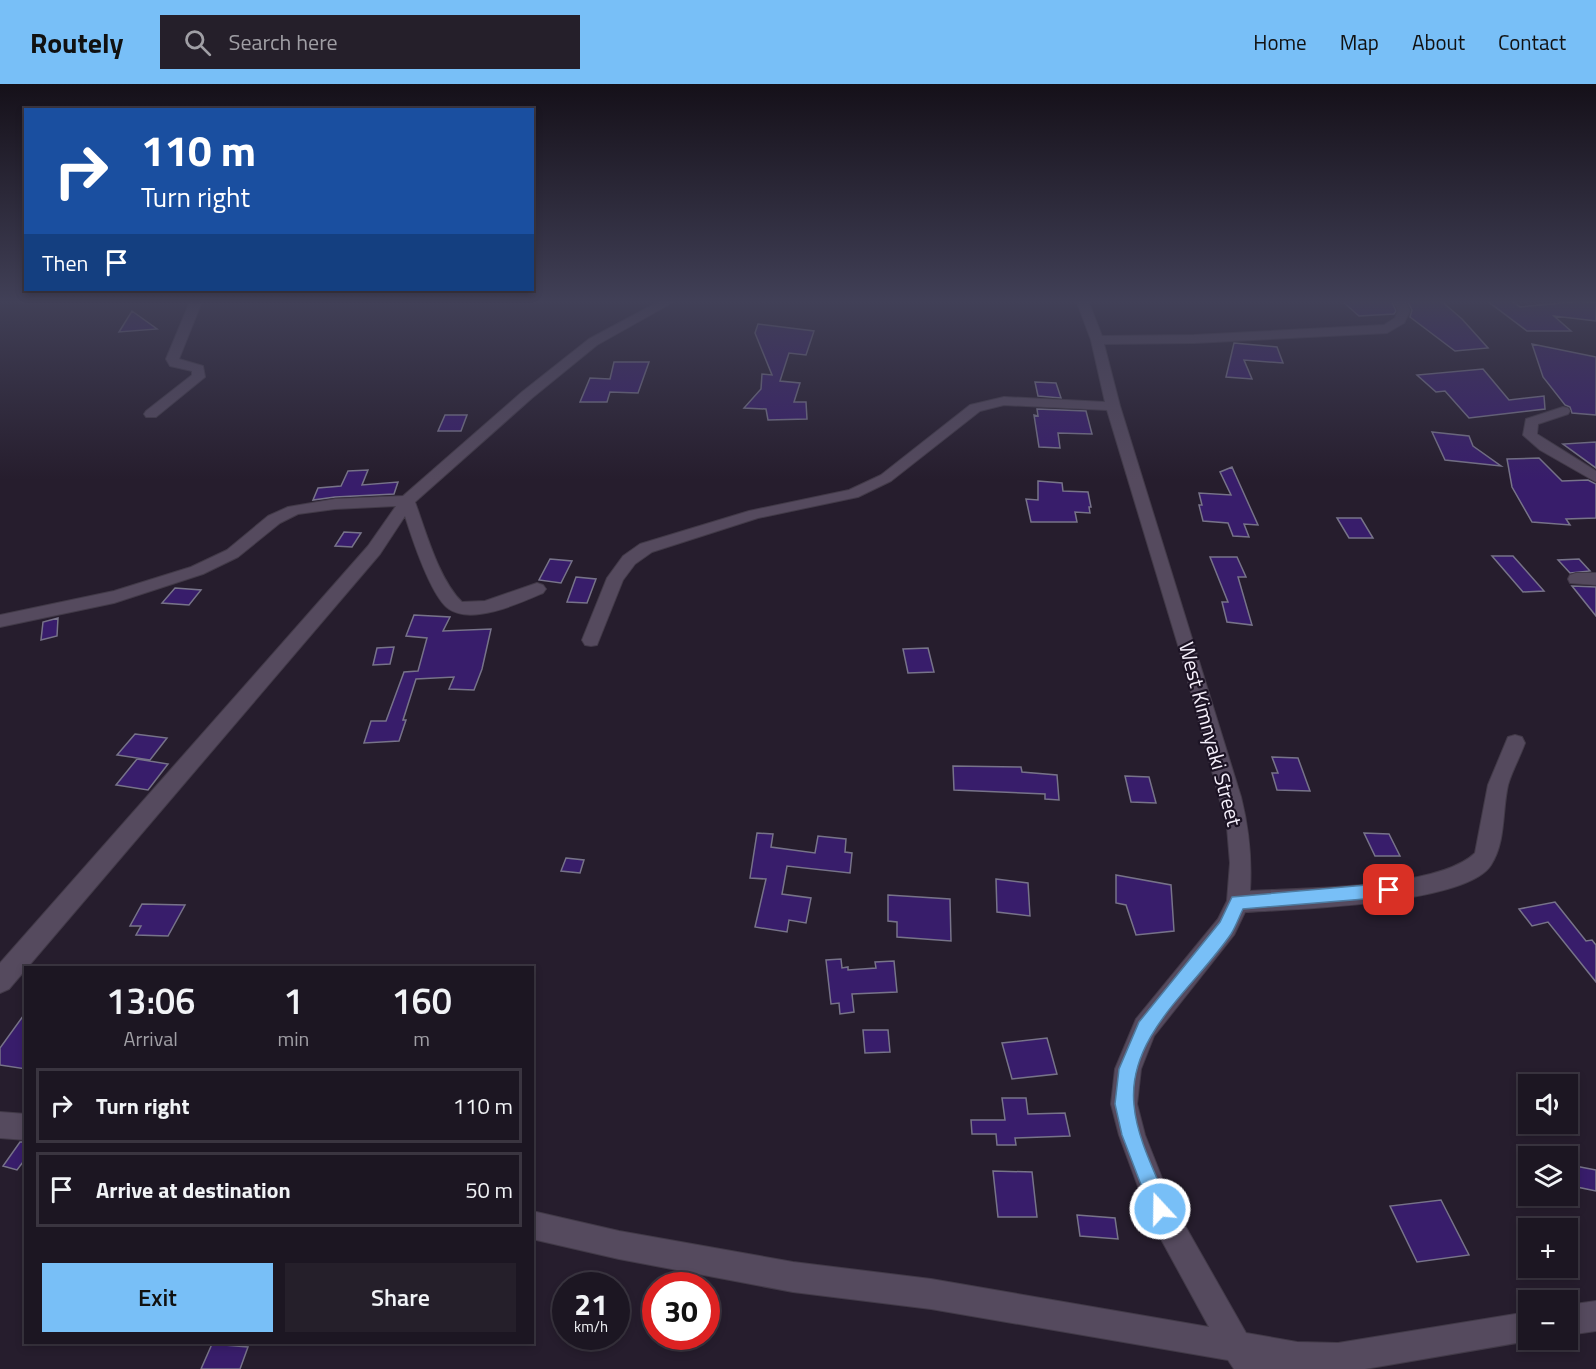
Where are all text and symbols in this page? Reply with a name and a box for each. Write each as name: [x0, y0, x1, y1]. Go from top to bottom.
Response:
search box: [160, 15, 580, 69]
text: Routely: [30, 21, 124, 64]
text: Search here: [229, 25, 338, 59]
icon: search: [181, 26, 214, 59]
text: Home: [1253, 26, 1307, 58]
text: Map: [1340, 26, 1379, 58]
text: About: [1412, 26, 1465, 58]
text: Contact: [1498, 26, 1566, 58]
text: 110 m: [141, 118, 256, 182]
icon: right: [42, 132, 120, 210]
text: Turn right: [141, 176, 250, 217]
text: Then: [42, 246, 88, 280]
icon: arrive: [100, 246, 133, 279]
street label: West Kimnyaki Street: [1171, 638, 1251, 830]
pin: [1363, 864, 1414, 915]
icon: arrive: [1372, 873, 1405, 906]
text: 13:06: [106, 973, 195, 1028]
text: 1: [283, 973, 303, 1028]
text: 160: [391, 973, 452, 1028]
text: Arrival: [124, 1023, 178, 1054]
text: min: [277, 1023, 309, 1054]
text: m: [413, 1023, 430, 1054]
map controls: [1518, 1074, 1578, 1350]
button: sound: [1518, 1074, 1578, 1134]
icon: right: [45, 1089, 78, 1122]
text: Turn right: [96, 1089, 190, 1123]
text: 110 m: [453, 1089, 513, 1123]
button: layers: [1518, 1146, 1578, 1206]
icon: arrive: [45, 1173, 78, 1206]
text: Arrive at destination: [96, 1173, 291, 1207]
text: 50 m: [465, 1173, 513, 1207]
position arrow: [1128, 1177, 1192, 1241]
button: +: [1518, 1218, 1578, 1278]
button: Exit: [42, 1263, 273, 1332]
button: Share: [285, 1263, 516, 1332]
speed limit sign: 30: [642, 1272, 720, 1350]
text: 21: [574, 1281, 608, 1327]
button: −: [1518, 1290, 1578, 1350]
text: km/h: [574, 1315, 608, 1338]

